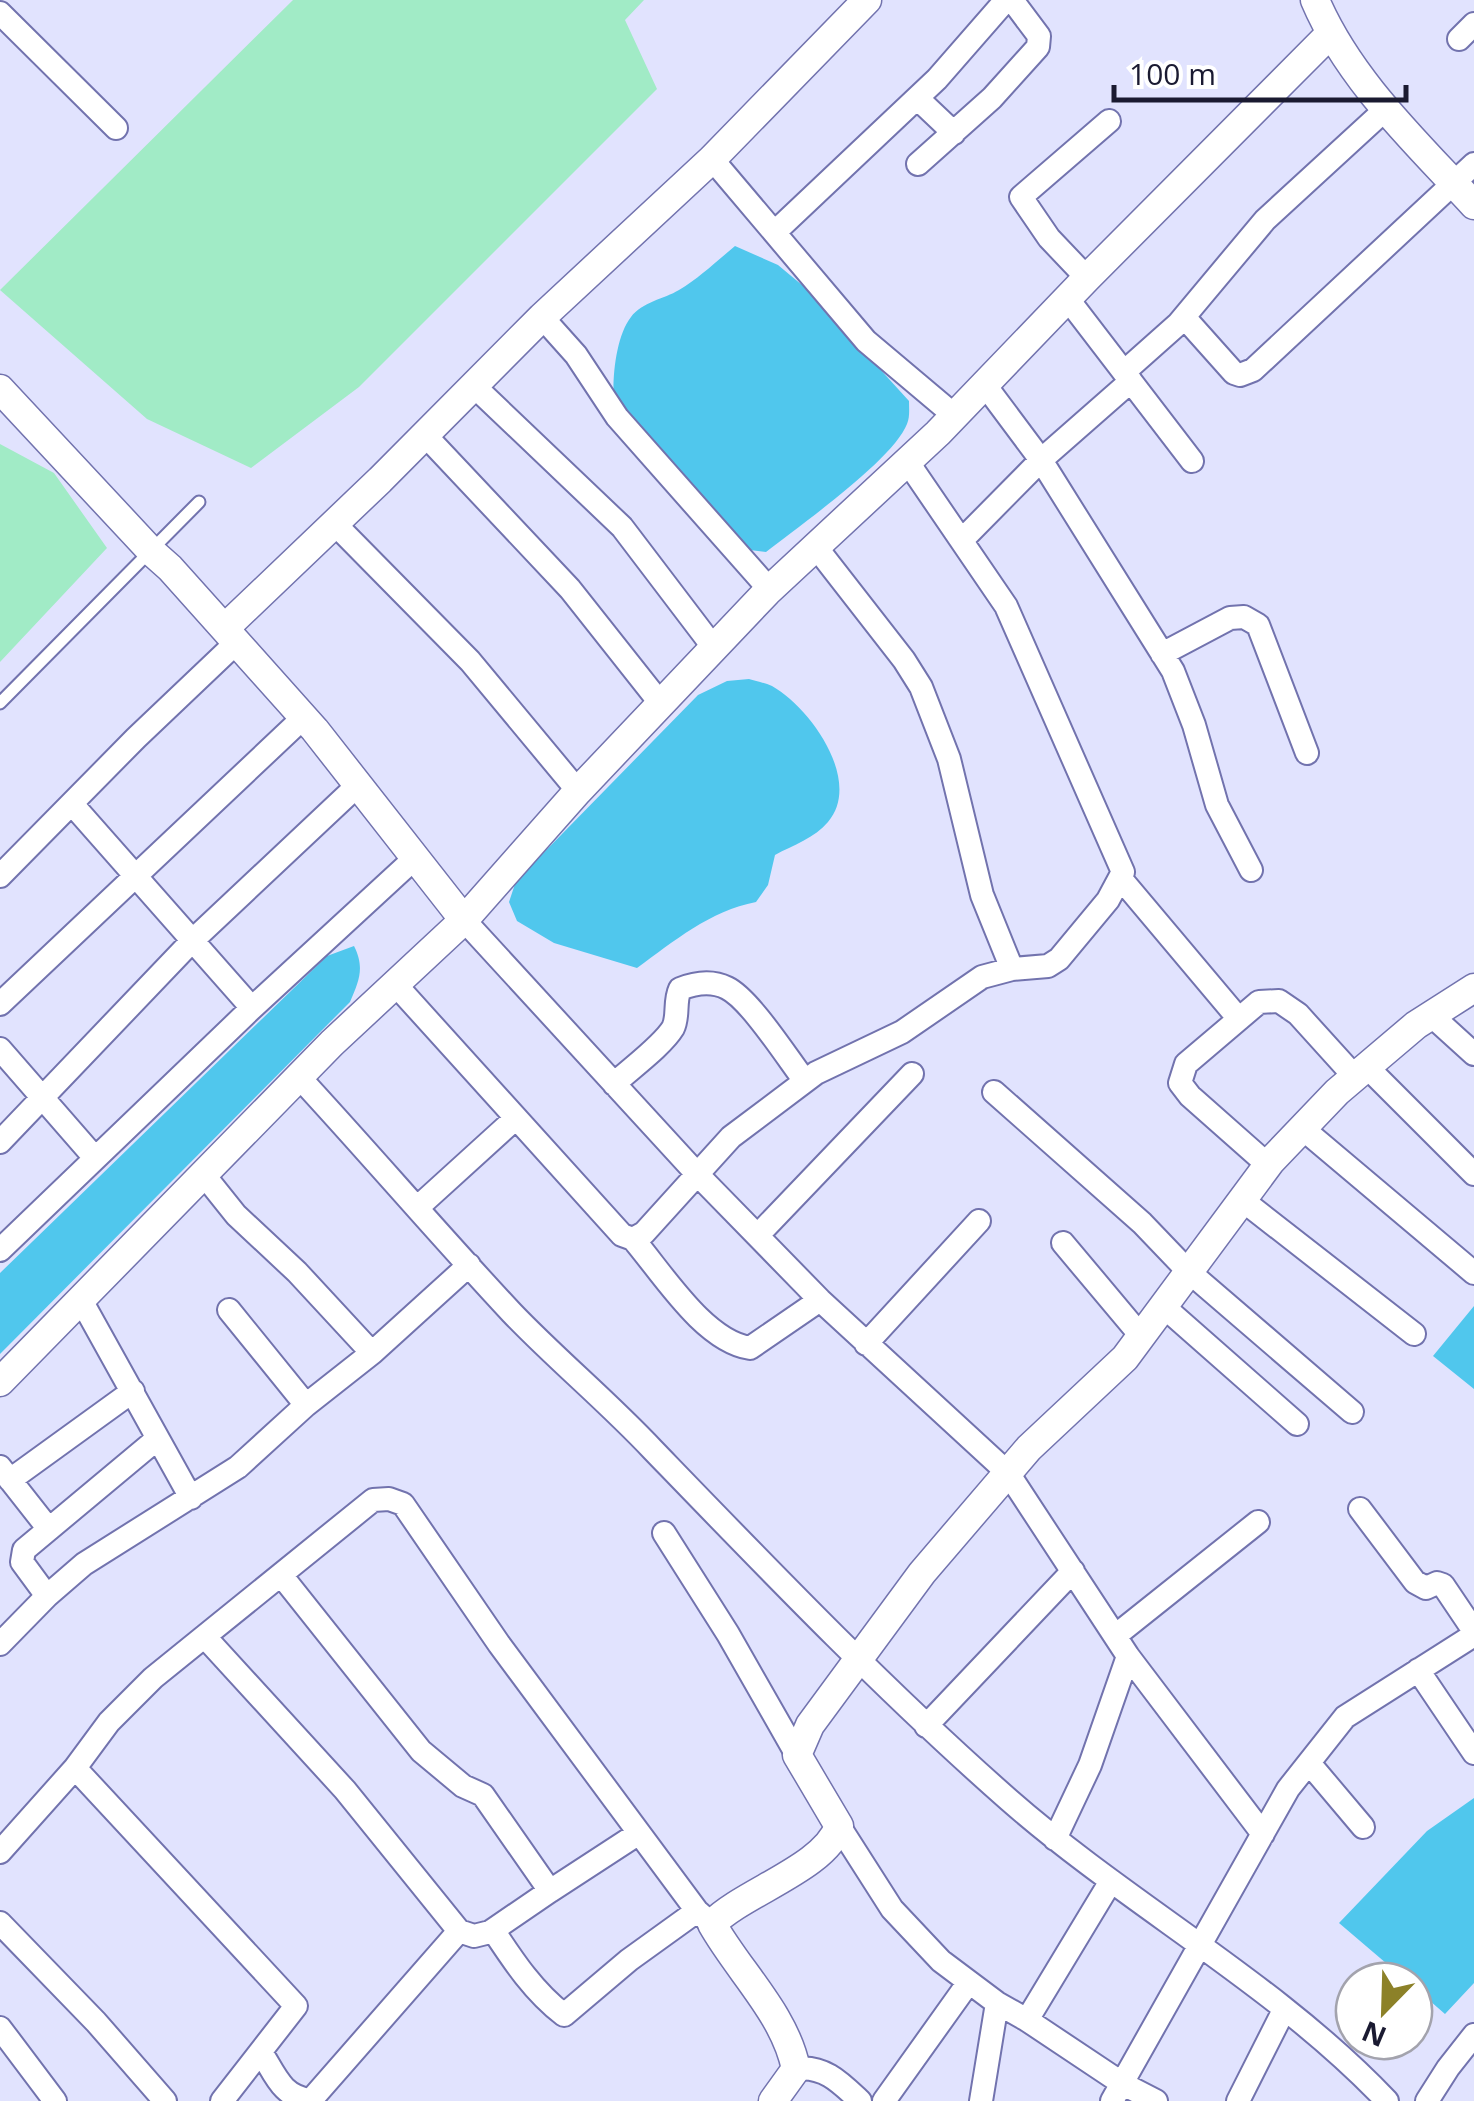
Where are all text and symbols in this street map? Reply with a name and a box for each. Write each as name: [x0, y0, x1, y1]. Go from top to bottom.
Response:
scale bar: [1114, 40, 1406, 102]
text: 100 m: [1129, 53, 1216, 94]
north arrow: [1334, 1961, 1434, 2061]
text: N: [1356, 2013, 1392, 2057]

